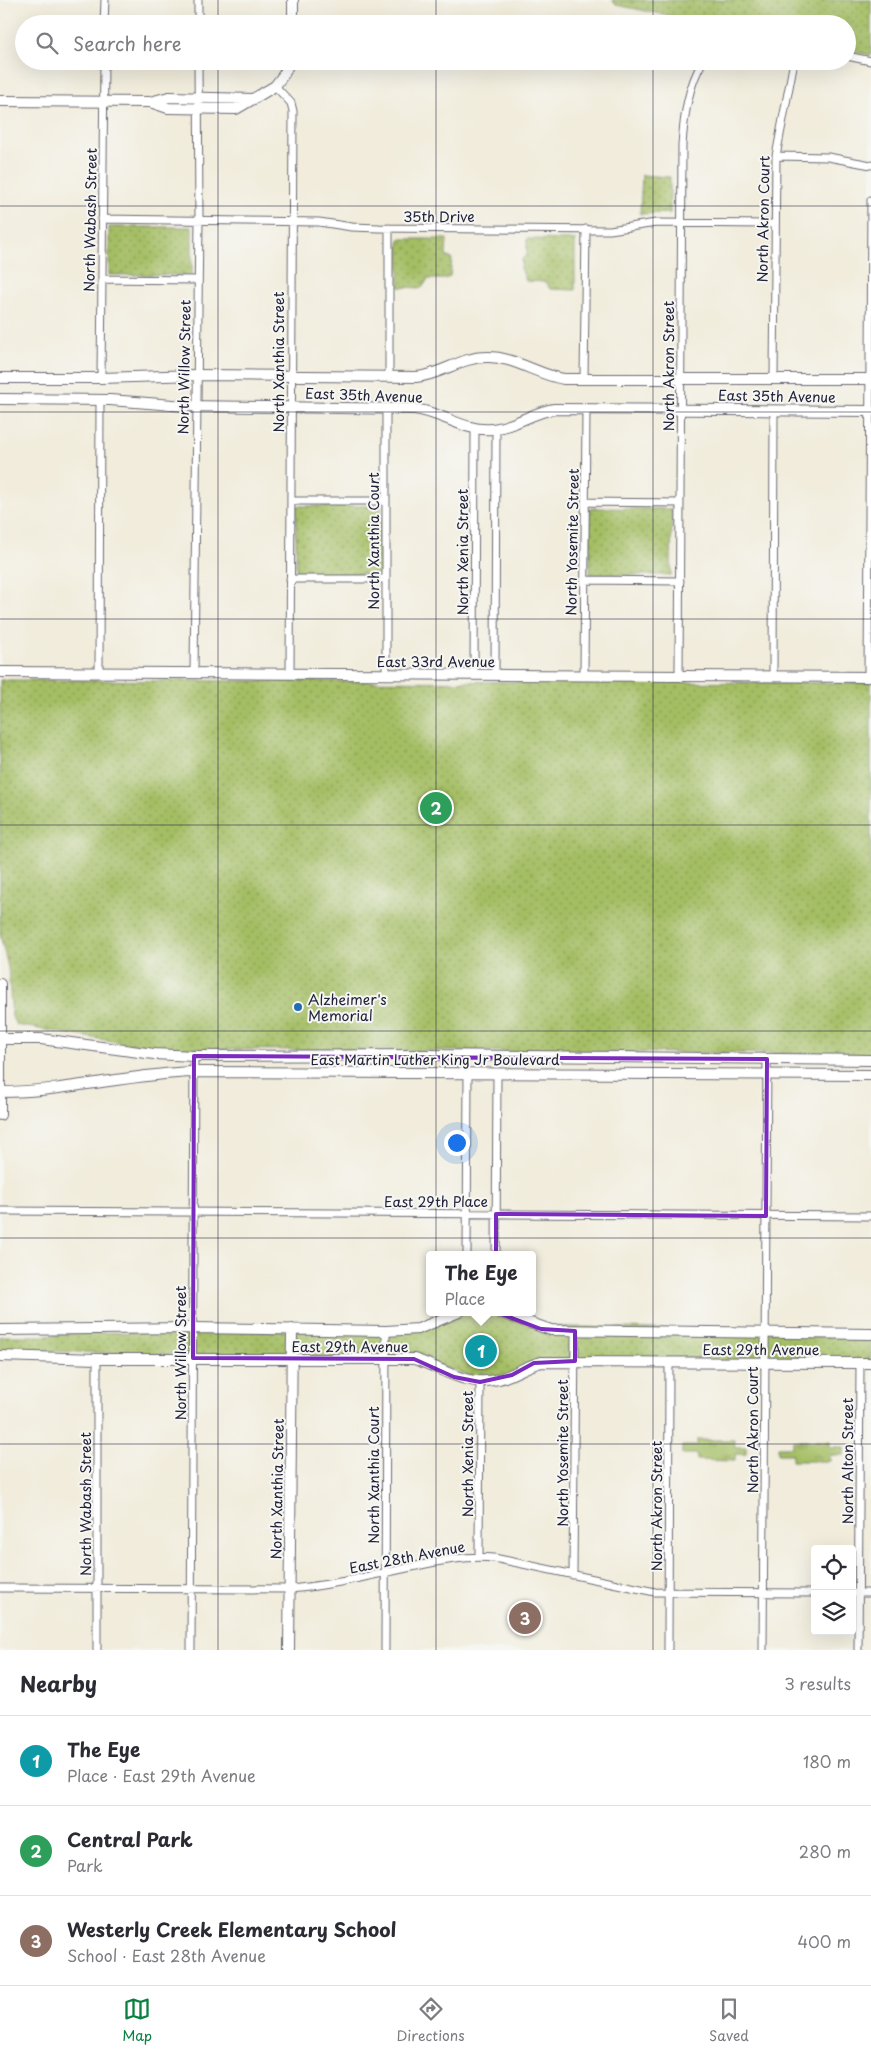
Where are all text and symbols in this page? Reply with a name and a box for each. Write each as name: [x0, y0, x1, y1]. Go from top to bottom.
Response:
search box: [15, 15, 856, 70]
icon: search: [33, 29, 61, 57]
text: Search here: [73, 29, 182, 57]
street label: North Wabash Street: [78, 148, 102, 292]
street label: North Akron Court: [751, 155, 775, 283]
street label: 35th Drive: [403, 206, 475, 227]
street label: North Xanthia Street: [268, 291, 289, 433]
street label: North Willow Street: [172, 299, 196, 434]
street label: North Akron Street: [658, 300, 679, 431]
street label: East 35th Avenue: [305, 382, 423, 408]
street label: East 35th Avenue: [718, 384, 836, 408]
street label: North Yosemite Street: [560, 468, 584, 616]
street label: North Xanthia Court: [363, 472, 384, 610]
street label: North Xenia Street: [452, 488, 473, 615]
street label: East 33rd Avenue: [377, 651, 496, 672]
pin: 2: [420, 789, 452, 827]
place label: Alzheimer's Memorial: [308, 989, 387, 1026]
marker: Alzheimer's Memorial: [292, 1001, 304, 1013]
street label: East Martin Luther King Jr Boulevard: [310, 1049, 560, 1070]
your location: [444, 1130, 470, 1156]
street label: East 29th Place: [384, 1191, 488, 1212]
popup: [426, 1251, 536, 1316]
text: The Eye: [444, 1258, 518, 1286]
street label: North Willow Street: [170, 1285, 191, 1420]
text: Place: [444, 1286, 485, 1310]
pin: 1: [465, 1332, 497, 1370]
street label: East 29th Avenue: [292, 1336, 409, 1357]
street label: East 29th Avenue: [703, 1339, 820, 1360]
street label: North Akron Court: [742, 1366, 763, 1493]
street label: North Yosemite Street: [552, 1379, 573, 1527]
street label: North Xenia Street: [457, 1390, 478, 1517]
street label: North Alton Street: [837, 1398, 858, 1524]
street label: North Xanthia Court: [363, 1406, 384, 1544]
street label: North Xanthia Street: [265, 1418, 289, 1560]
street label: North Wabash Street: [75, 1432, 96, 1576]
street label: North Akron Street: [646, 1440, 667, 1571]
street label: East 28th Avenue: [347, 1535, 467, 1579]
map controls: [811, 1545, 856, 1635]
button: locate: [811, 1545, 856, 1590]
button: layers: [811, 1590, 856, 1635]
pin: 3: [509, 1599, 541, 1637]
text: Nearby: [20, 1667, 97, 1699]
text: 3 results: [784, 1671, 851, 1695]
text: The Eye: [67, 1735, 140, 1763]
text: 1: [32, 1749, 40, 1773]
text: 180 m: [803, 1749, 851, 1773]
text: Place · East 29th Avenue: [67, 1763, 256, 1787]
text: Central Park: [67, 1825, 193, 1853]
text: 2: [30, 1839, 42, 1863]
text: 280 m: [799, 1839, 851, 1863]
text: Park: [67, 1853, 103, 1877]
text: Westerly Creek Elementary School: [67, 1915, 396, 1943]
text: 3: [31, 1929, 41, 1953]
text: 400 m: [798, 1929, 851, 1953]
text: School · East 28th Avenue: [67, 1943, 266, 1967]
tab: Map: [122, 1995, 152, 2046]
tab: Directions: [397, 1995, 465, 2046]
tab: Saved: [709, 1995, 749, 2046]

